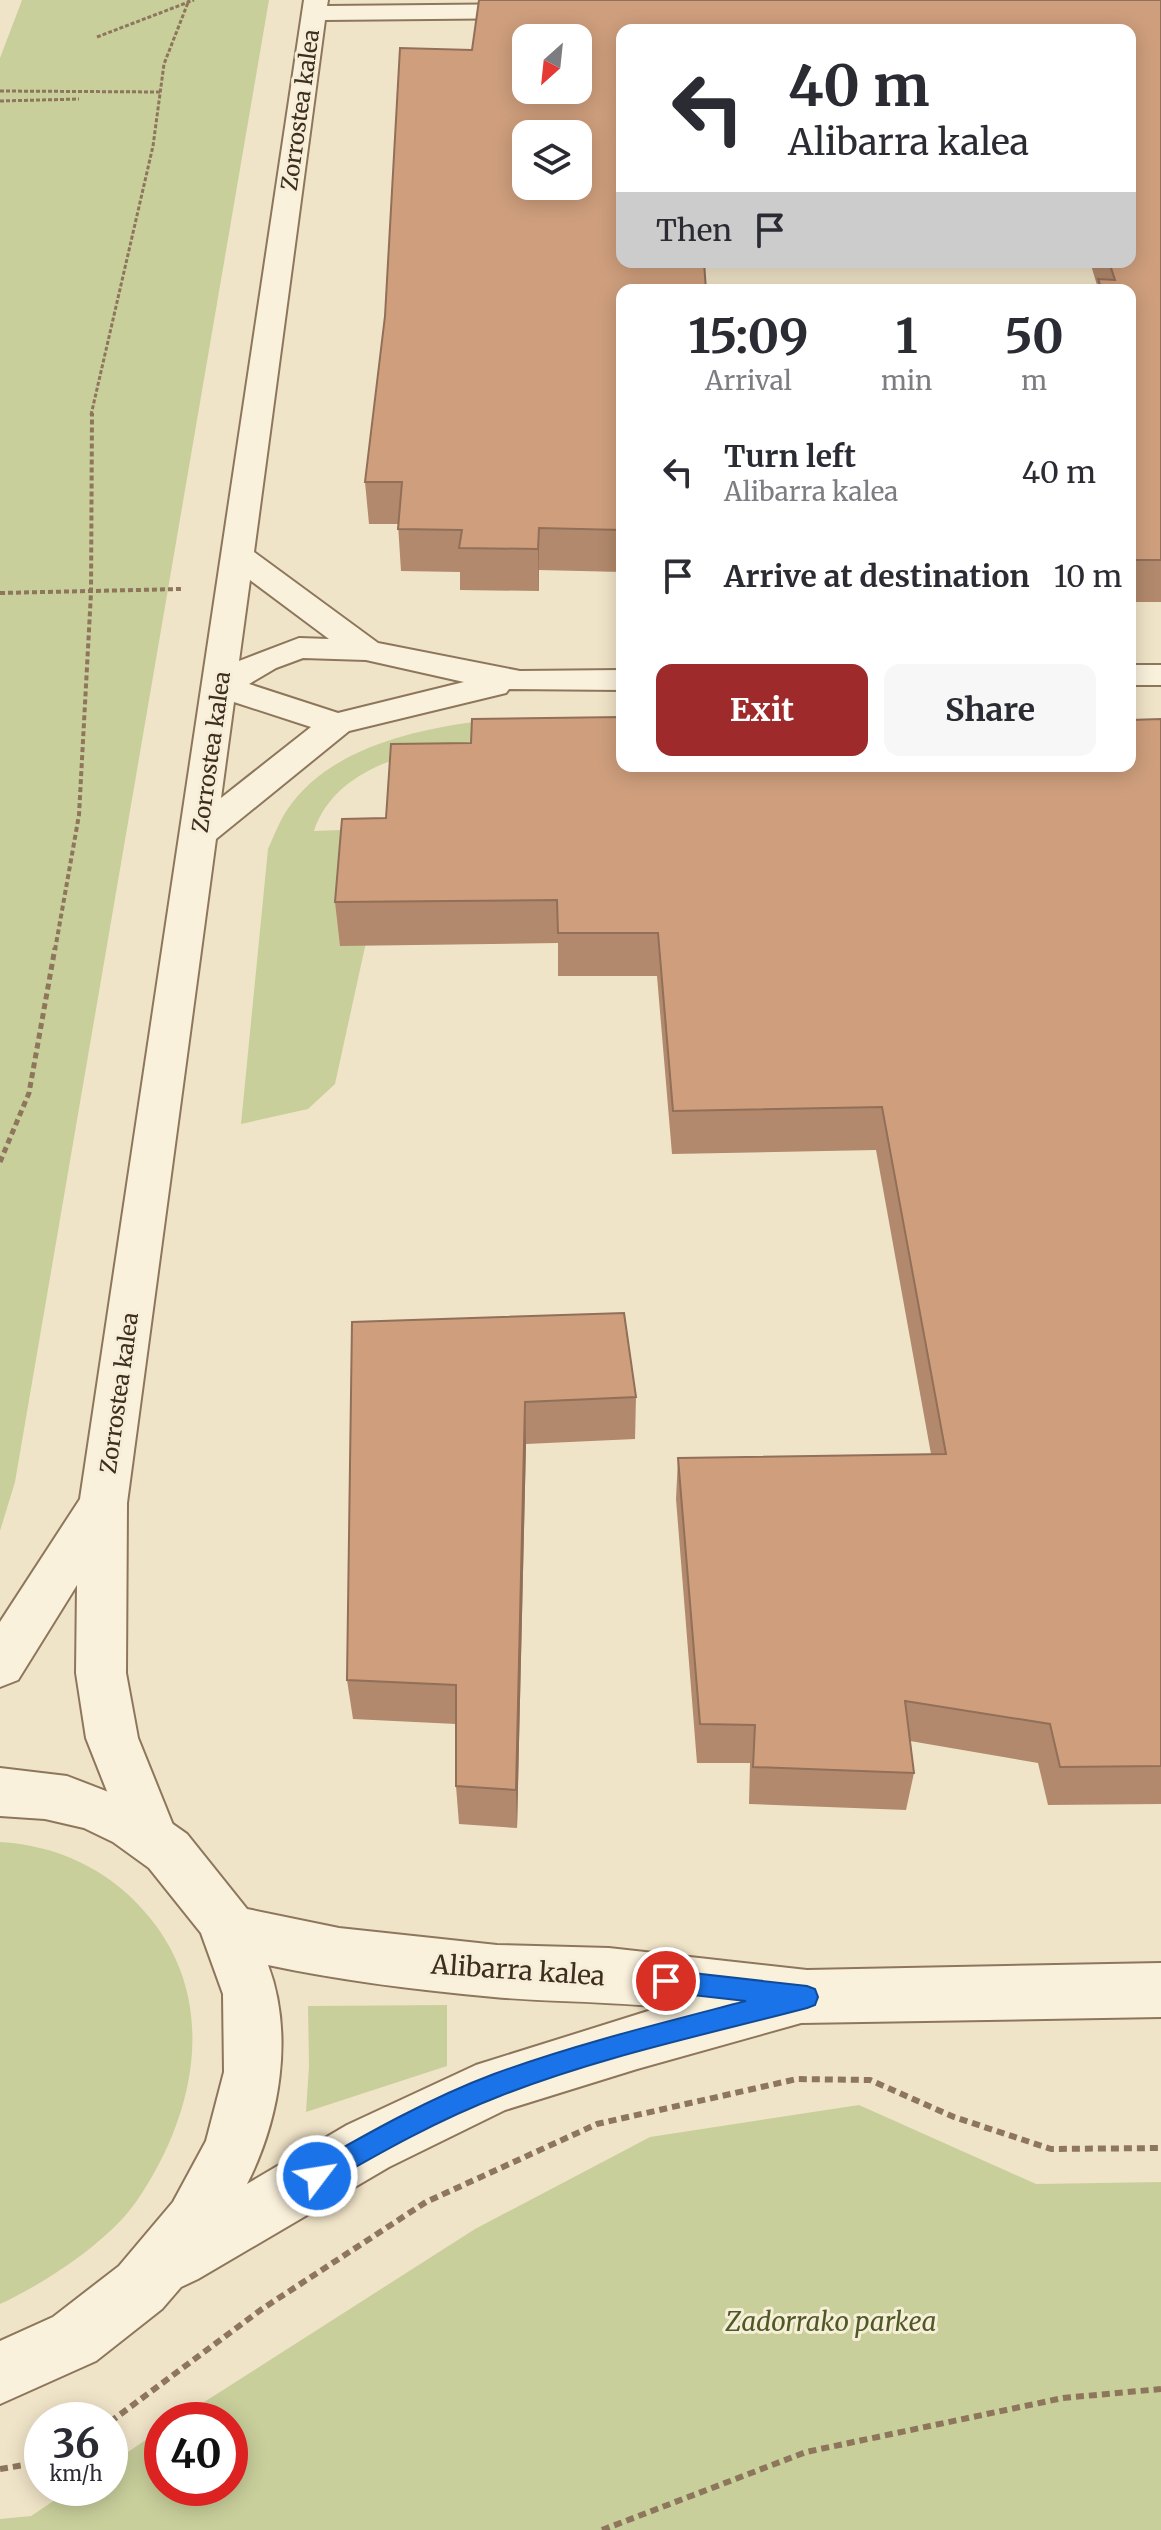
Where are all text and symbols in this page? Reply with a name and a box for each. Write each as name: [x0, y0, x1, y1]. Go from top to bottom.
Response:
north arrow: [512, 24, 592, 104]
map controls: [512, 24, 592, 200]
street label: Zorrostea kalea: [275, 27, 325, 192]
text: 40 m: [788, 51, 930, 121]
icon: left: [656, 56, 760, 160]
button: layers: [512, 120, 592, 200]
text: Alibarra kalea: [788, 120, 1029, 165]
icon: arrive: [748, 208, 792, 252]
text: Then: [656, 211, 732, 249]
text: 15:09: [688, 306, 809, 366]
text: 1: [895, 306, 918, 366]
text: 50: [1005, 306, 1064, 366]
text: Arrival: [705, 364, 792, 397]
text: min: [881, 364, 932, 397]
text: m: [1021, 364, 1047, 397]
text: Turn left: [724, 437, 856, 475]
icon: left: [656, 450, 700, 494]
text: 40 m: [1022, 453, 1096, 491]
text: Alibarra kalea: [724, 475, 898, 508]
icon: arrive: [656, 554, 700, 598]
text: Arrive at destination: [724, 557, 1030, 595]
text: 10 m: [1054, 557, 1122, 595]
button: Exit: [656, 664, 868, 756]
button: Share: [884, 664, 1096, 756]
street label: Zorrostea kalea: [186, 669, 236, 834]
street label: Zorrostea kalea: [94, 1310, 144, 1475]
street label: Alibarra kalea: [429, 1947, 606, 1993]
pin: [632, 1947, 700, 2015]
icon: arrive: [644, 1959, 688, 2003]
position arrow: [275, 2134, 359, 2218]
park label: Zadorrako parkea: [725, 2305, 936, 2338]
speed limit sign: 40: [144, 2402, 248, 2506]
text: 36: [52, 2419, 100, 2469]
text: km/h: [50, 2461, 102, 2486]

